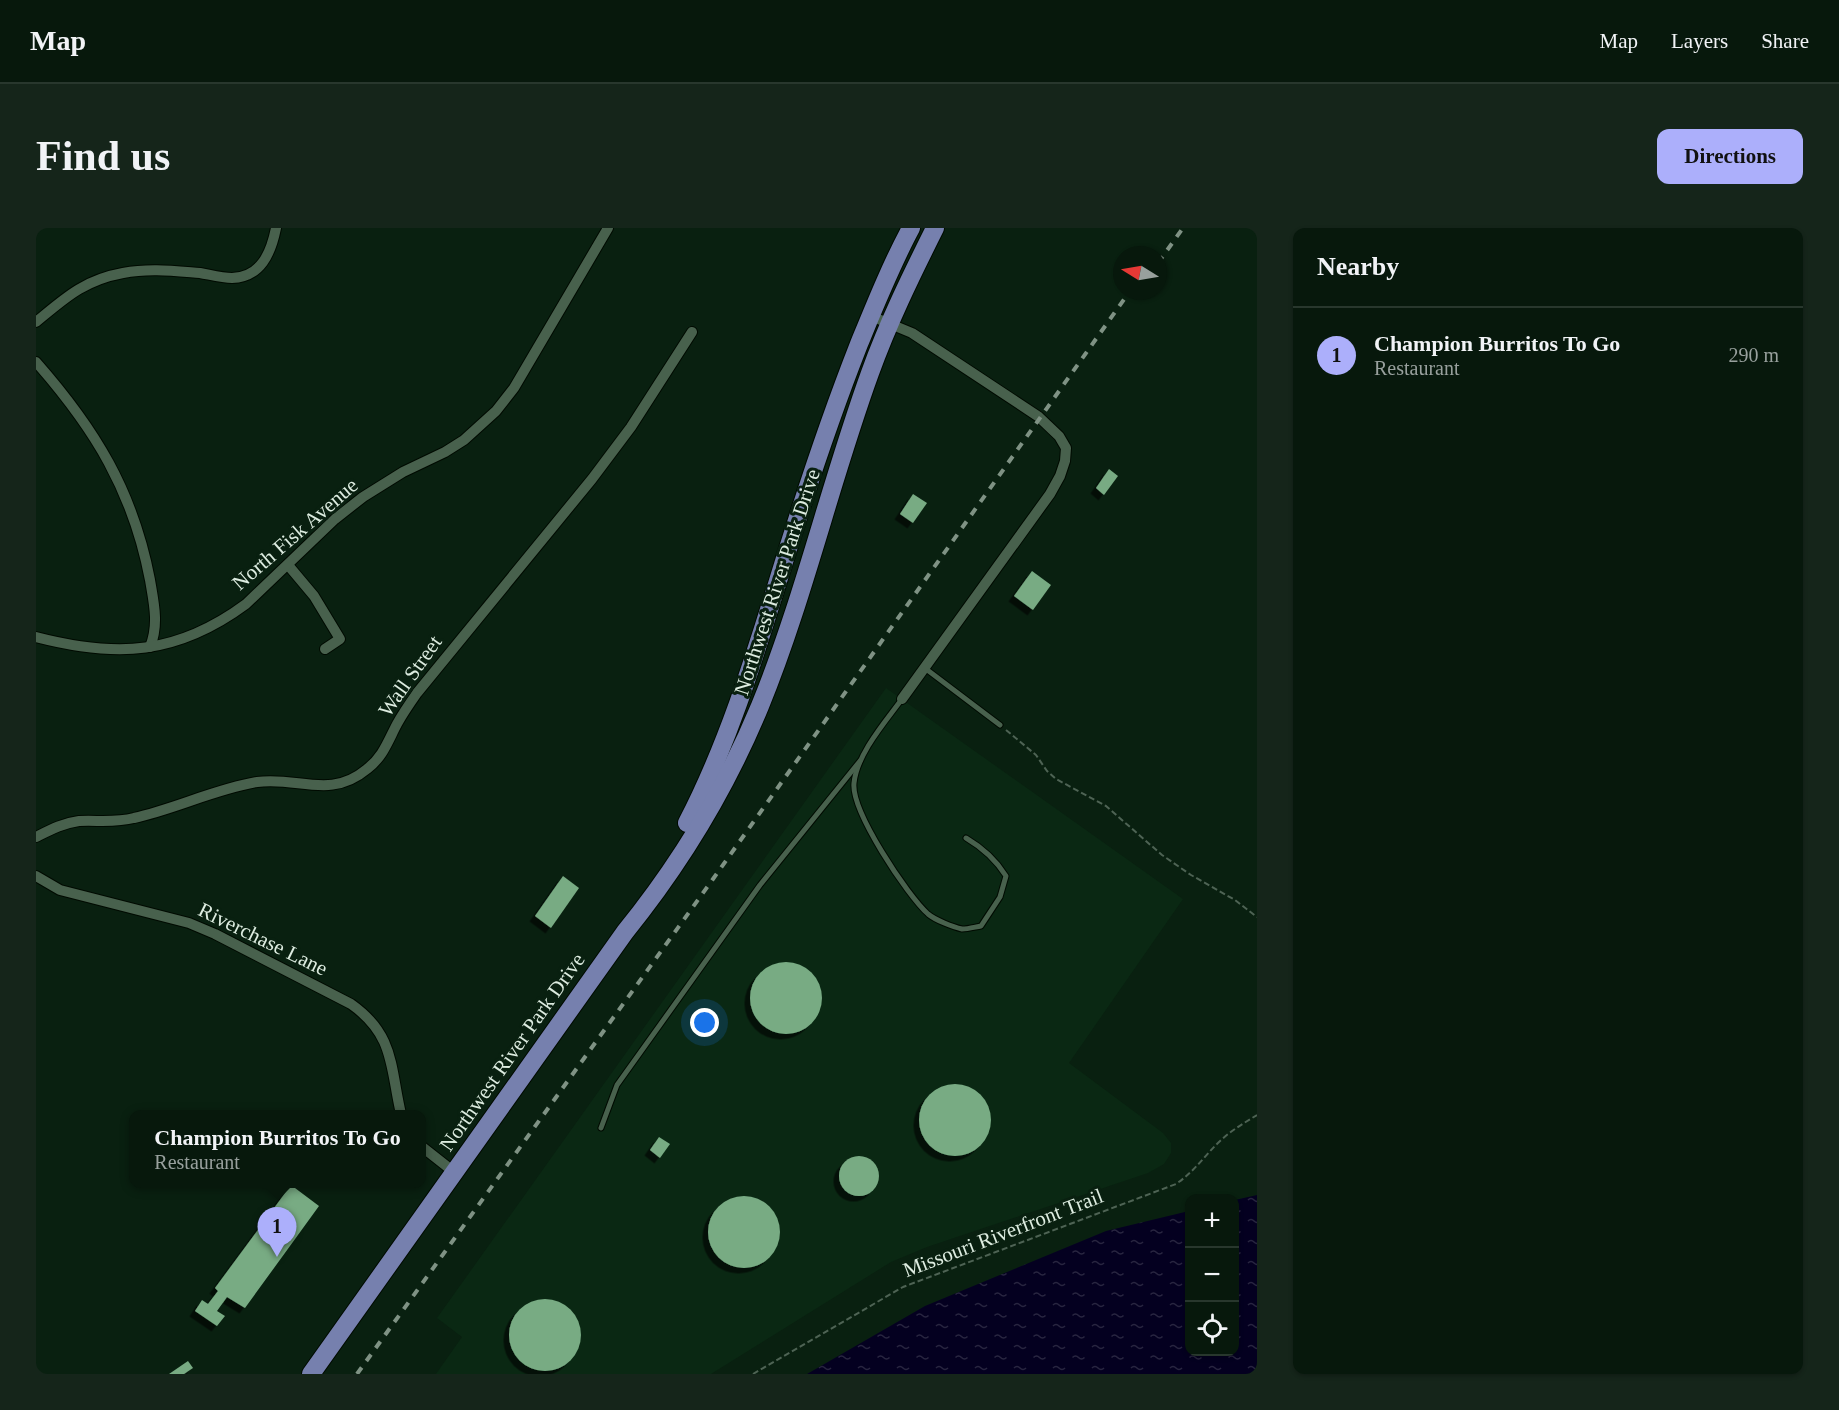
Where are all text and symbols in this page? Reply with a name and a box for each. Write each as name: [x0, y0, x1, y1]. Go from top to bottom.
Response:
text: Map: [30, 25, 86, 56]
text: Map: [1600, 29, 1638, 53]
text: Layers: [1671, 29, 1728, 53]
text: Share: [1761, 29, 1809, 53]
button: Directions: [1657, 129, 1803, 184]
text: Find us: [36, 133, 170, 179]
north arrow: [1113, 246, 1167, 300]
text: Nearby: [1317, 252, 1399, 281]
text: Champion Burritos To Go: [1374, 331, 1620, 356]
text: 1: [1332, 344, 1342, 366]
text: 290 m: [1728, 344, 1779, 366]
text: Restaurant: [1374, 357, 1460, 379]
street label: Northwest River Park Drive: [729, 466, 825, 698]
street label: North Fisk Avenue: [227, 473, 363, 595]
street label: Wall Street: [373, 631, 447, 721]
street label: Riverchase Lane: [195, 897, 331, 981]
street label: Northwest River Park Drive: [434, 948, 590, 1156]
your location: [690, 1008, 719, 1037]
popup: [129, 1110, 426, 1188]
text: Champion Burritos To Go: [154, 1125, 401, 1150]
text: Restaurant: [154, 1151, 240, 1173]
street label: Missouri Riverfront Trail: [900, 1184, 1107, 1282]
map controls: [1185, 1194, 1239, 1356]
button: +: [1185, 1194, 1239, 1248]
pin: 1: [258, 1208, 296, 1257]
button: −: [1185, 1248, 1239, 1302]
button: locate: [1185, 1302, 1239, 1356]

